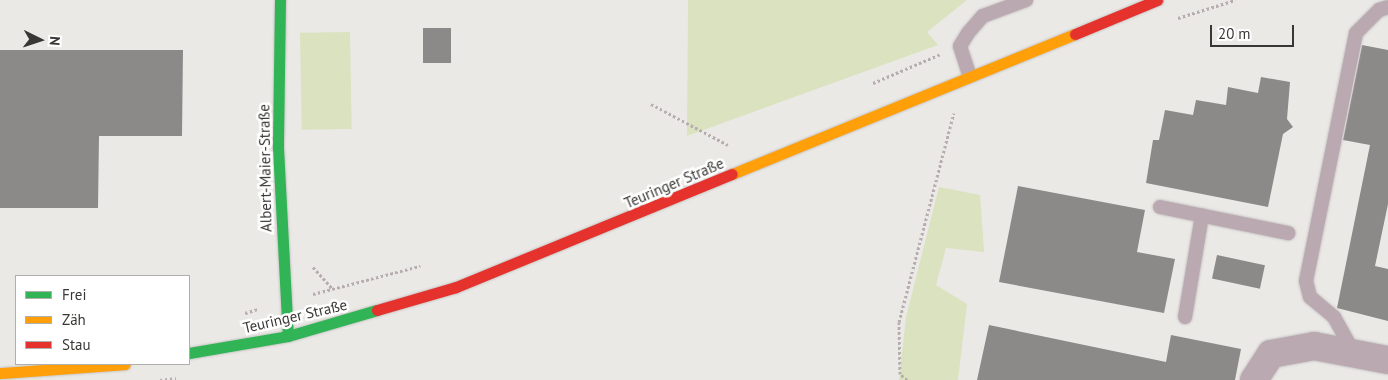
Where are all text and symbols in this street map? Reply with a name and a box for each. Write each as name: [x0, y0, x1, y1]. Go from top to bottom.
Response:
north arrow: [15, 15, 65, 65]
scale bar: [1213, 15, 1297, 47]
text: 20 m: [1218, 24, 1251, 43]
text: N: [46, 36, 64, 46]
street label: Albert-Maier-Straße: [255, 104, 275, 232]
street label: Teuringer Straße: [622, 154, 726, 212]
legend: [15, 275, 190, 365]
text: Frei: [62, 285, 87, 304]
street label: Teuringer Straße: [241, 295, 349, 337]
text: Zäh: [62, 310, 86, 329]
text: Stau: [62, 335, 91, 354]

